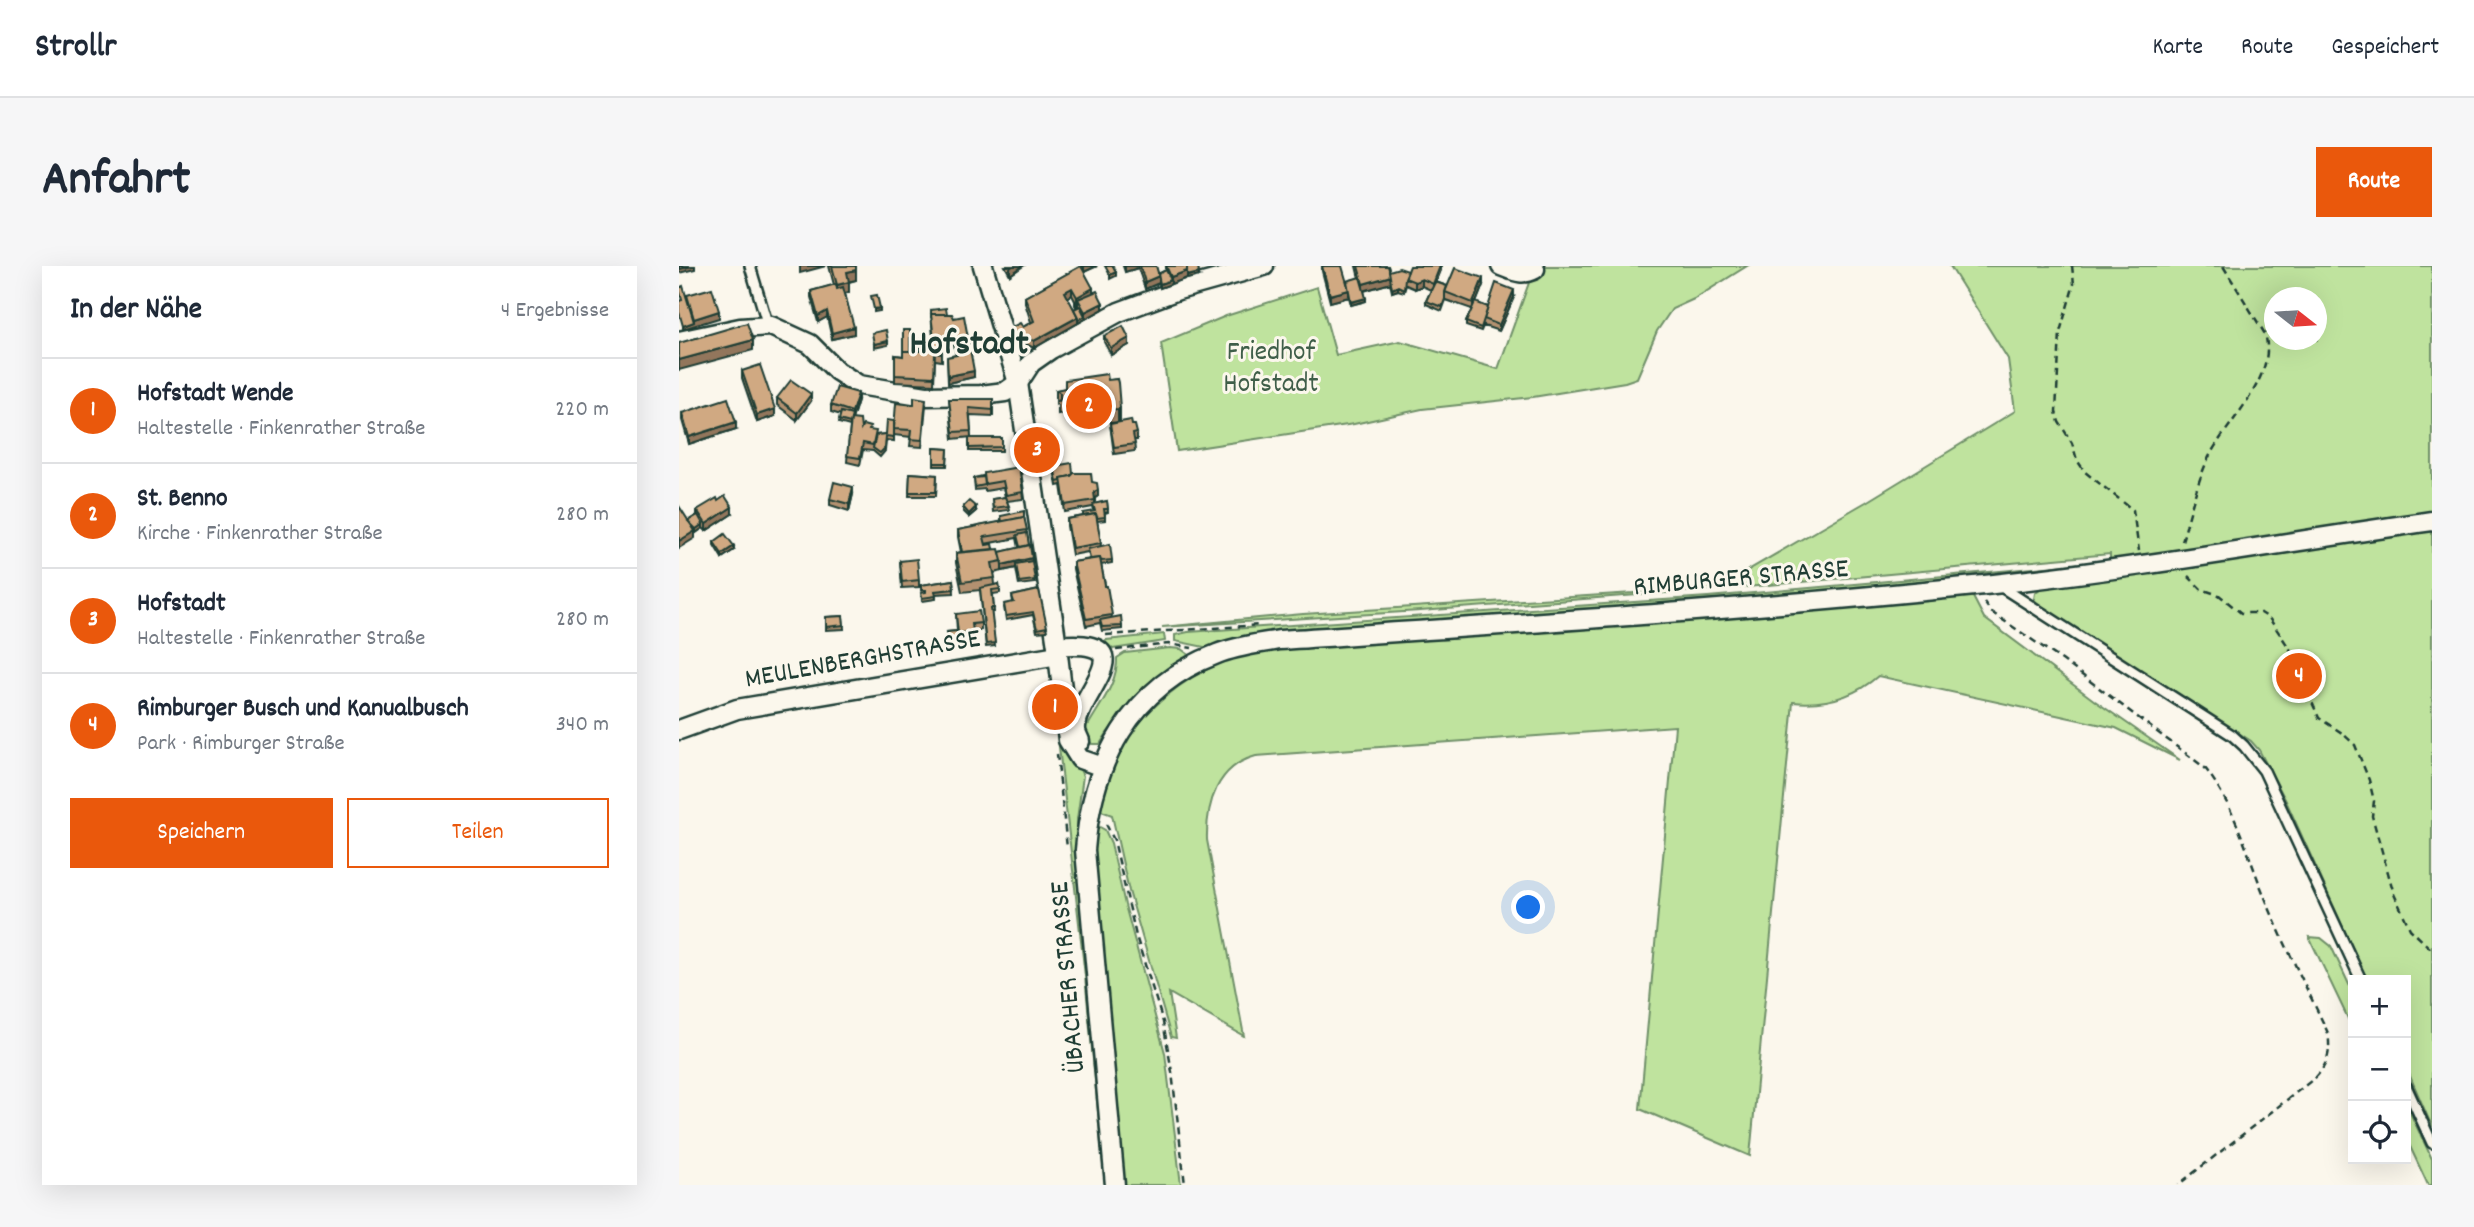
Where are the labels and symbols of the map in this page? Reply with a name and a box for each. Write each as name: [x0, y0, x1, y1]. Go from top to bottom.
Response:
north arrow: [2264, 287, 2327, 350]
district label: Hofstadt: [909, 321, 1029, 371]
park label: Friedhof Hofstadt: [1223, 334, 1319, 406]
pin: 2: [1066, 380, 1112, 432]
pin: 3: [1014, 424, 1060, 476]
street label: RIMBURGER STRASSE: [1632, 551, 1851, 609]
street label: MEULENBERGHSTRASSE: [742, 621, 984, 701]
pin: 4: [2276, 650, 2322, 702]
pin: 1: [1032, 681, 1078, 733]
street label: ÜBACHER STRASSE: [1042, 879, 1098, 1074]
your location: [1511, 890, 1545, 924]

